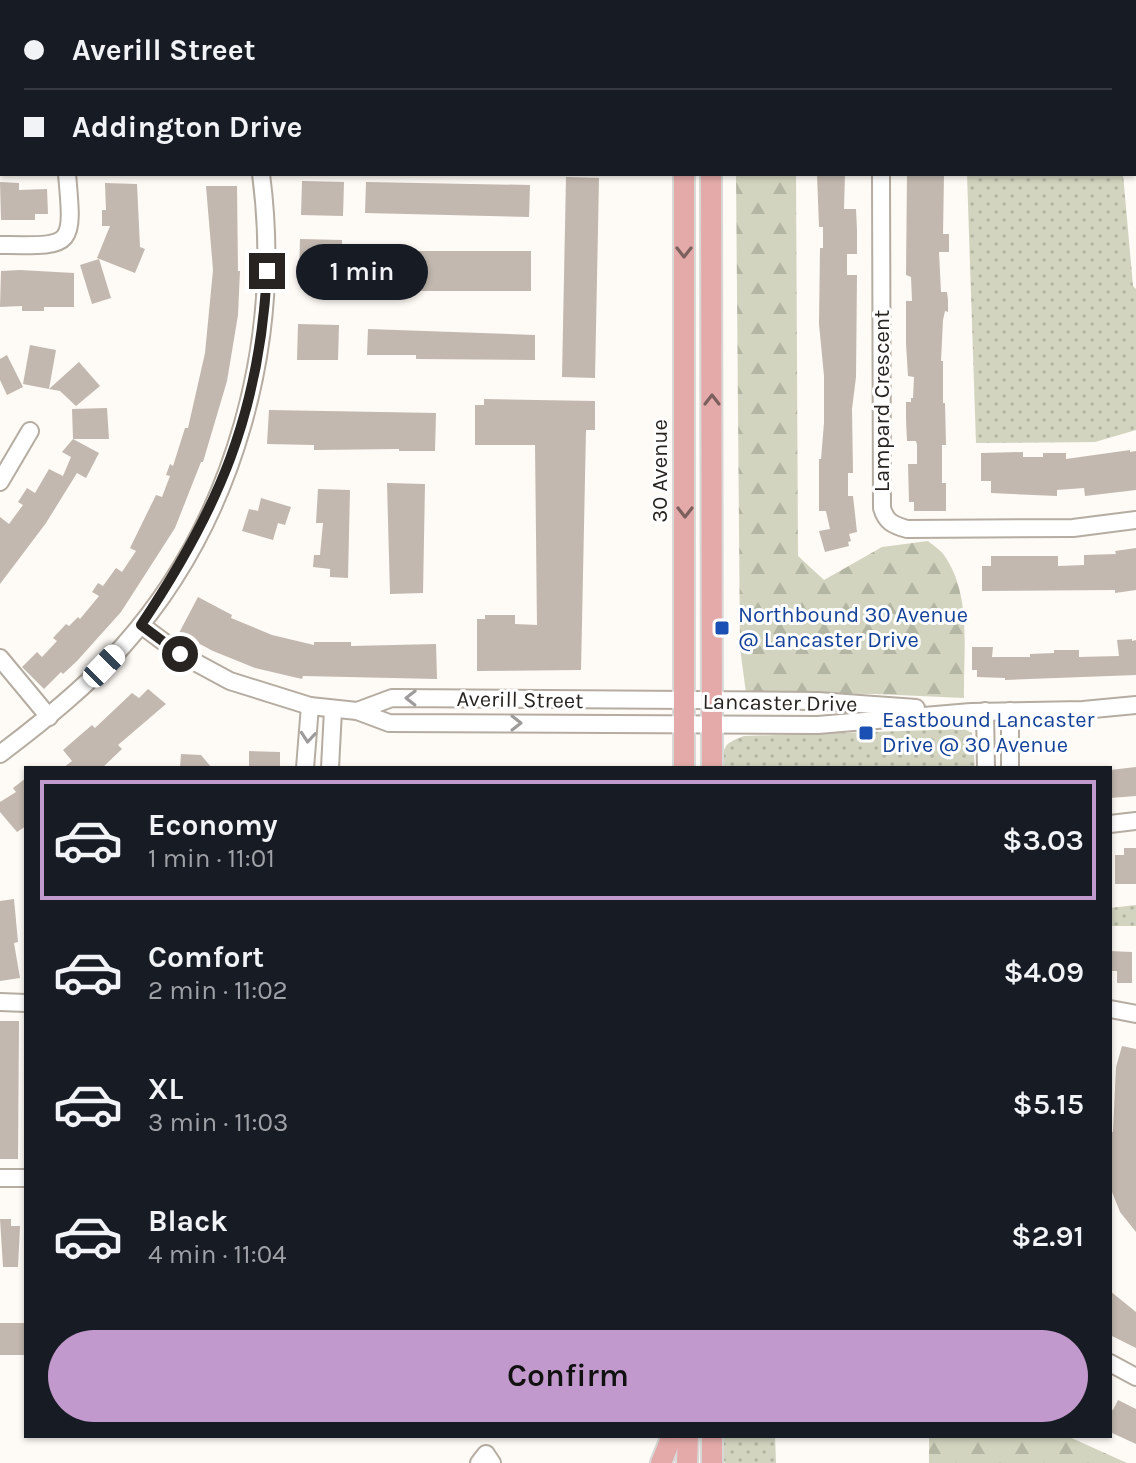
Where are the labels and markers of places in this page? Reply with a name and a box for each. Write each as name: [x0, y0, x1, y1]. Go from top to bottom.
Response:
place label: Northbound 30 Avenue @ Lancaster Drive: [738, 602, 968, 653]
marker: Northbound 30 Avenue @ Lancaster Drive: [713, 619, 731, 637]
place label: Eastbound Lancaster Drive @ 30 Avenue: [882, 707, 1094, 758]
marker: Eastbound Lancaster Drive @ 30 Avenue: [857, 724, 875, 742]

